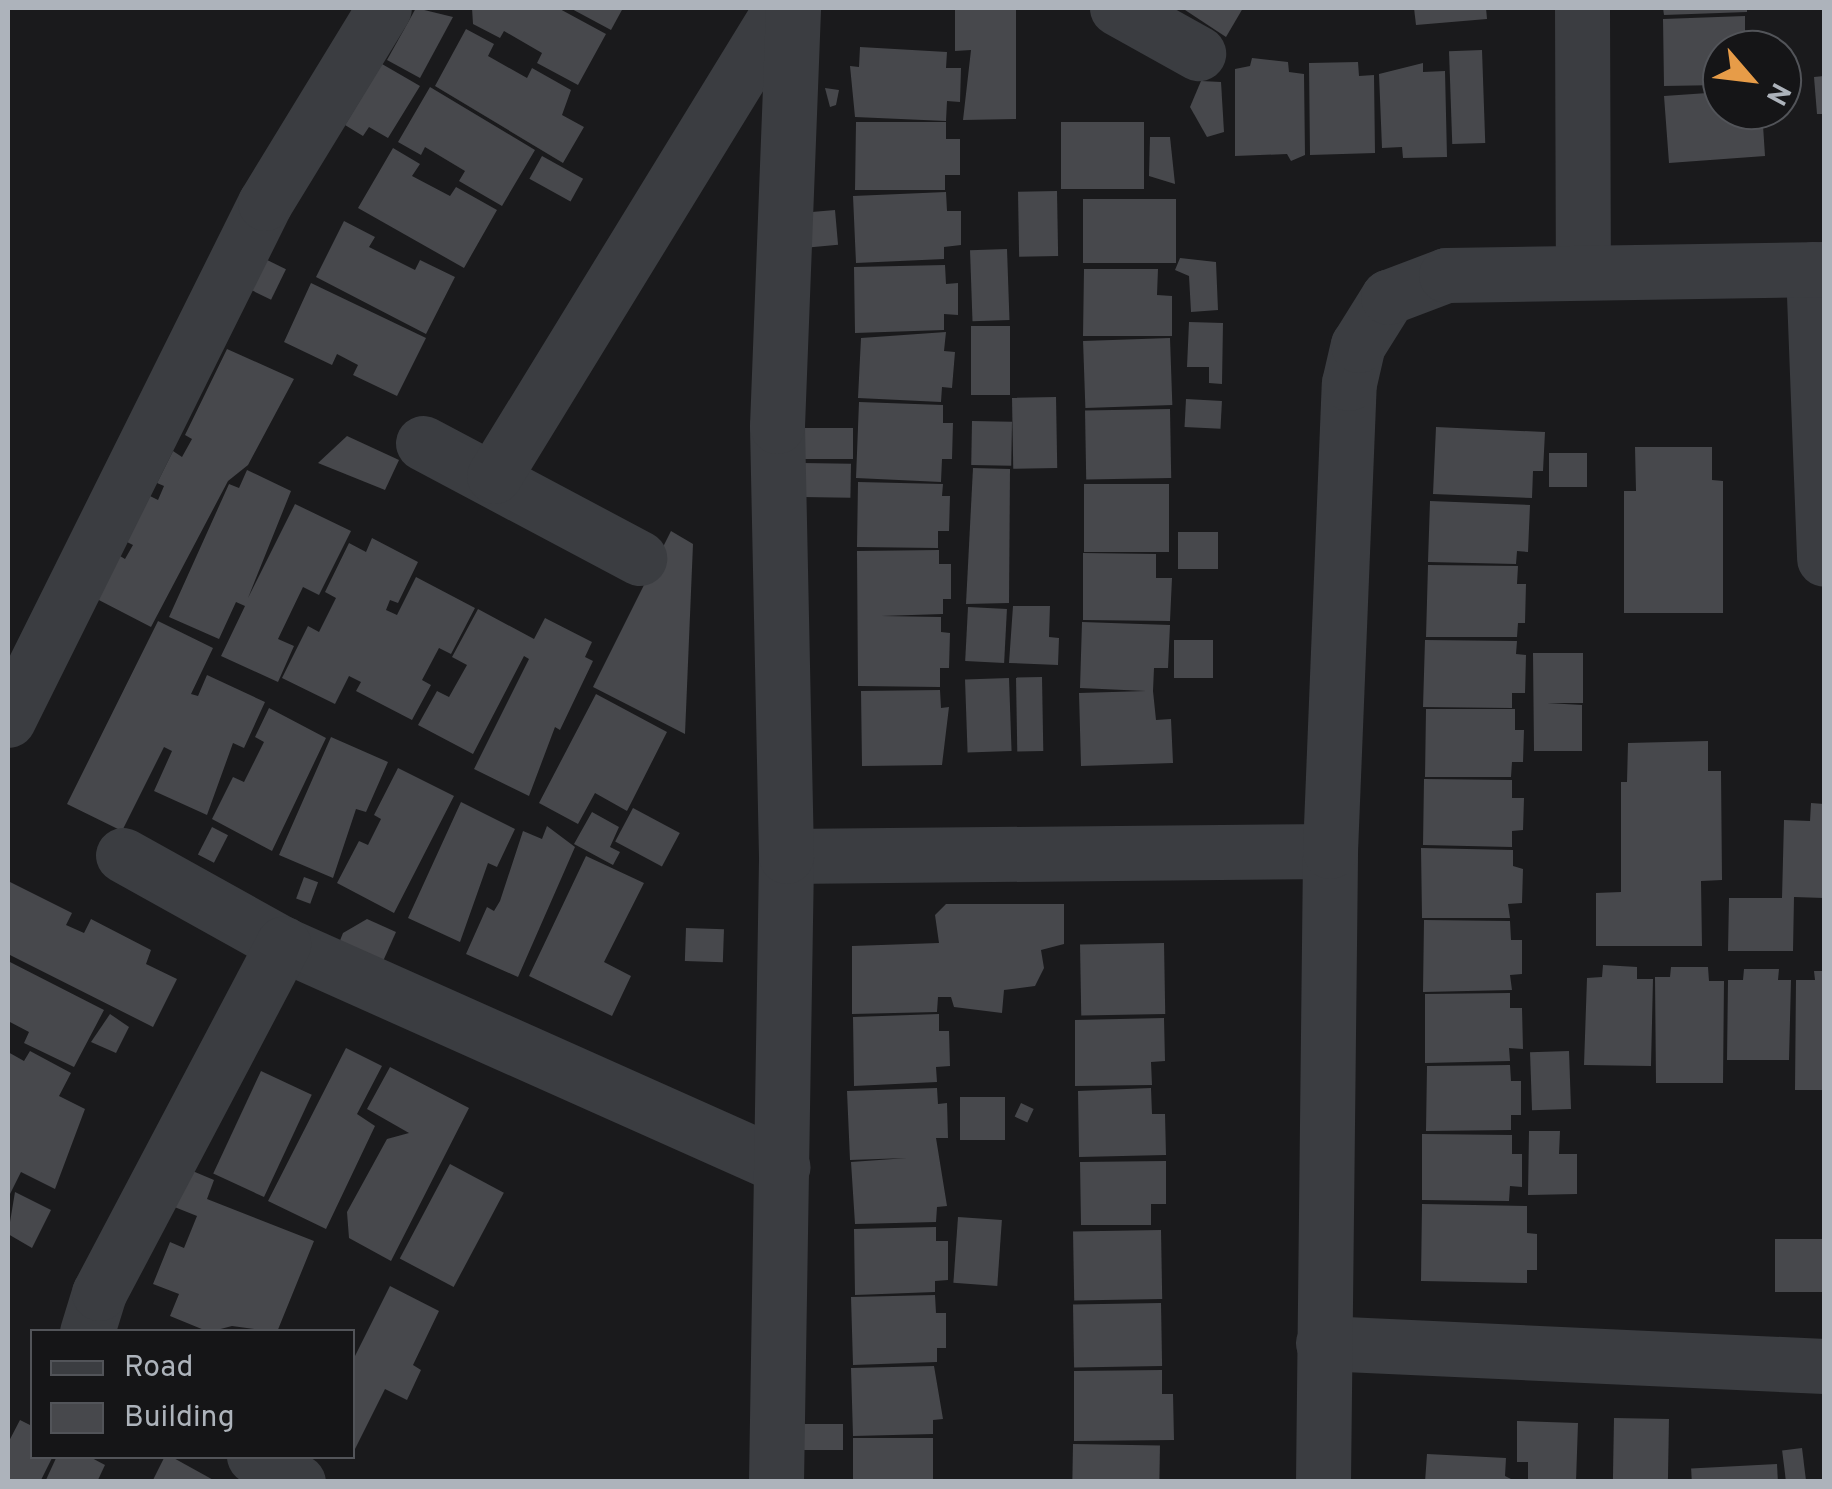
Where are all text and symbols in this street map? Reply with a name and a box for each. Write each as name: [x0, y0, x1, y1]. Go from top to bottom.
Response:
north arrow: [1702, 30, 1802, 130]
text: N: [1756, 76, 1797, 110]
legend: [30, 1329, 355, 1459]
text: Road: [124, 1350, 193, 1387]
text: Building: [124, 1400, 235, 1437]

